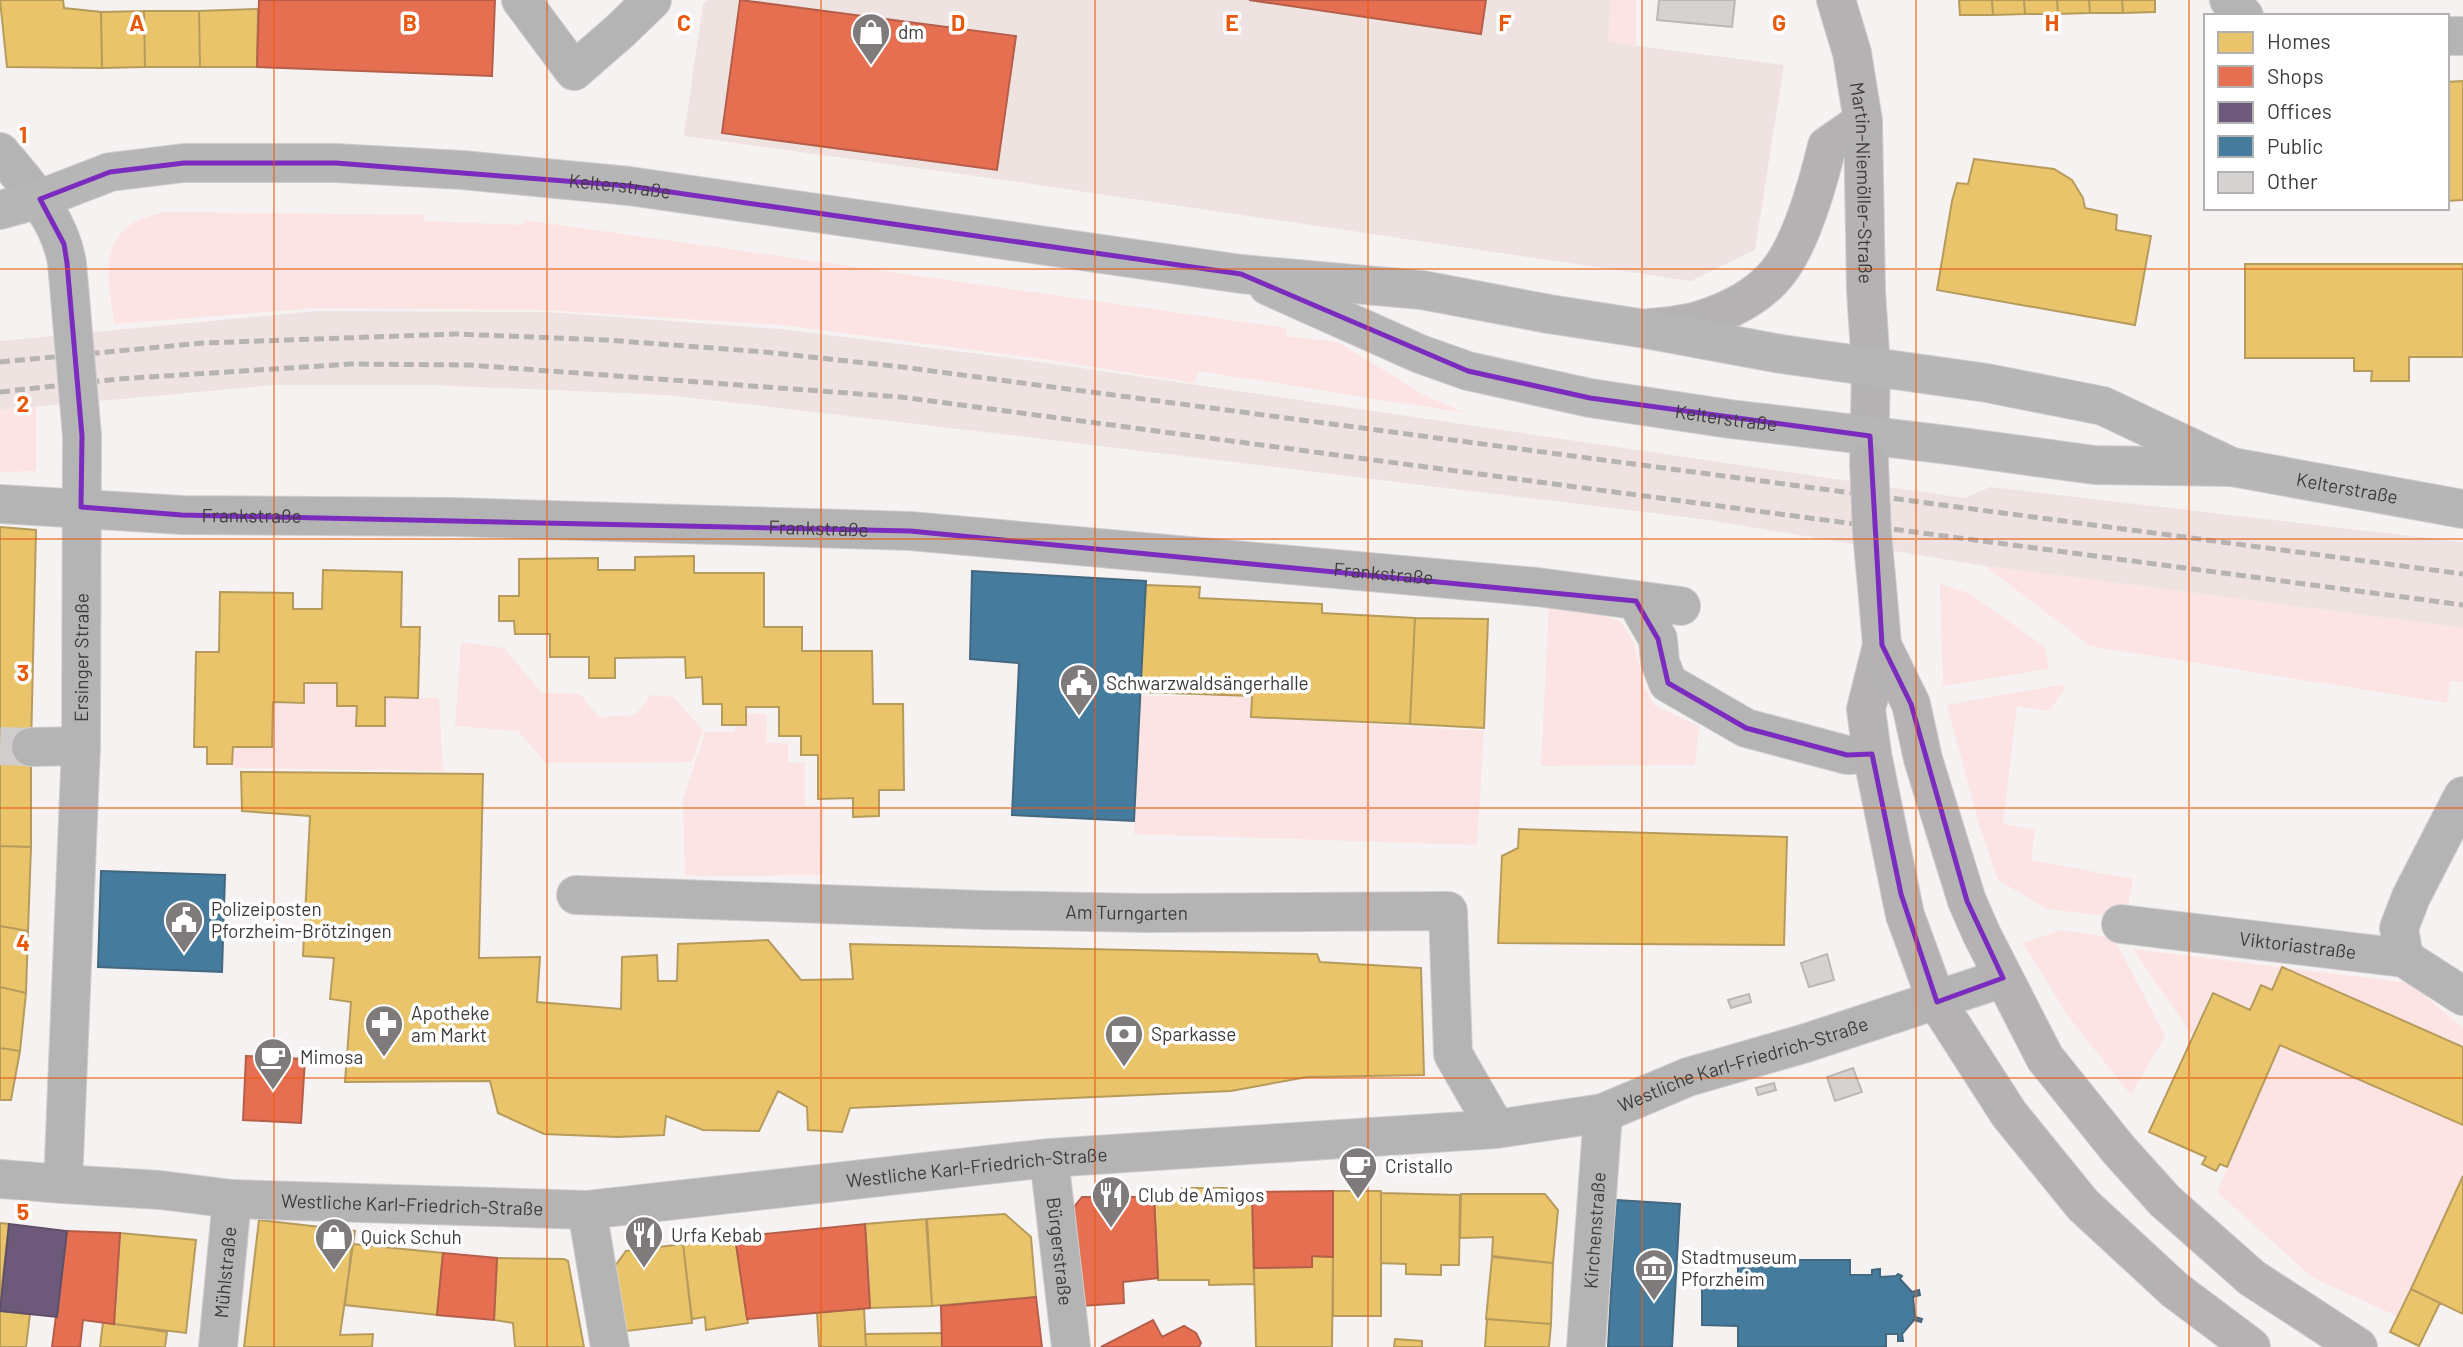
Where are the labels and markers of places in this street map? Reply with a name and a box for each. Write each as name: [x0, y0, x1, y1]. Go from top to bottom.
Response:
shop icon: dm: [850, 11, 892, 66]
place label: dm: [898, 20, 924, 43]
public building icon: Schwarzwaldsängerhalle: [1058, 662, 1100, 717]
place label: Schwarzwaldsängerhalle: [1106, 671, 1309, 694]
place label: Polizeiposten Pforzheim-Brötzingen: [211, 897, 392, 942]
public building icon: Polizeiposten Pforzheim-Brötzingen: [163, 899, 205, 954]
place label: Apotheke am Markt: [411, 1001, 490, 1046]
pharmacy icon: Apotheke am Markt: [363, 1003, 405, 1058]
bank icon: Sparkasse: [1103, 1013, 1145, 1068]
place label: Sparkasse: [1151, 1022, 1236, 1045]
cafe icon: Mimosa: [252, 1036, 294, 1091]
place label: Mimosa: [300, 1045, 363, 1068]
cafe icon: Cristallo: [1337, 1145, 1379, 1200]
place label: Cristallo: [1385, 1154, 1453, 1177]
restaurant icon: Club de Amigos: [1090, 1174, 1132, 1229]
place label: Club de Amigos: [1138, 1183, 1264, 1206]
restaurant icon: Urfa Kebab: [623, 1214, 665, 1269]
shop icon: Quick Schuh: [313, 1216, 355, 1271]
place label: Urfa Kebab: [671, 1223, 762, 1246]
place label: Quick Schuh: [361, 1225, 462, 1248]
place label: Stadtmuseum Pforzheim: [1681, 1245, 1797, 1290]
museum icon: Stadtmuseum Pforzheim: [1633, 1247, 1675, 1302]

